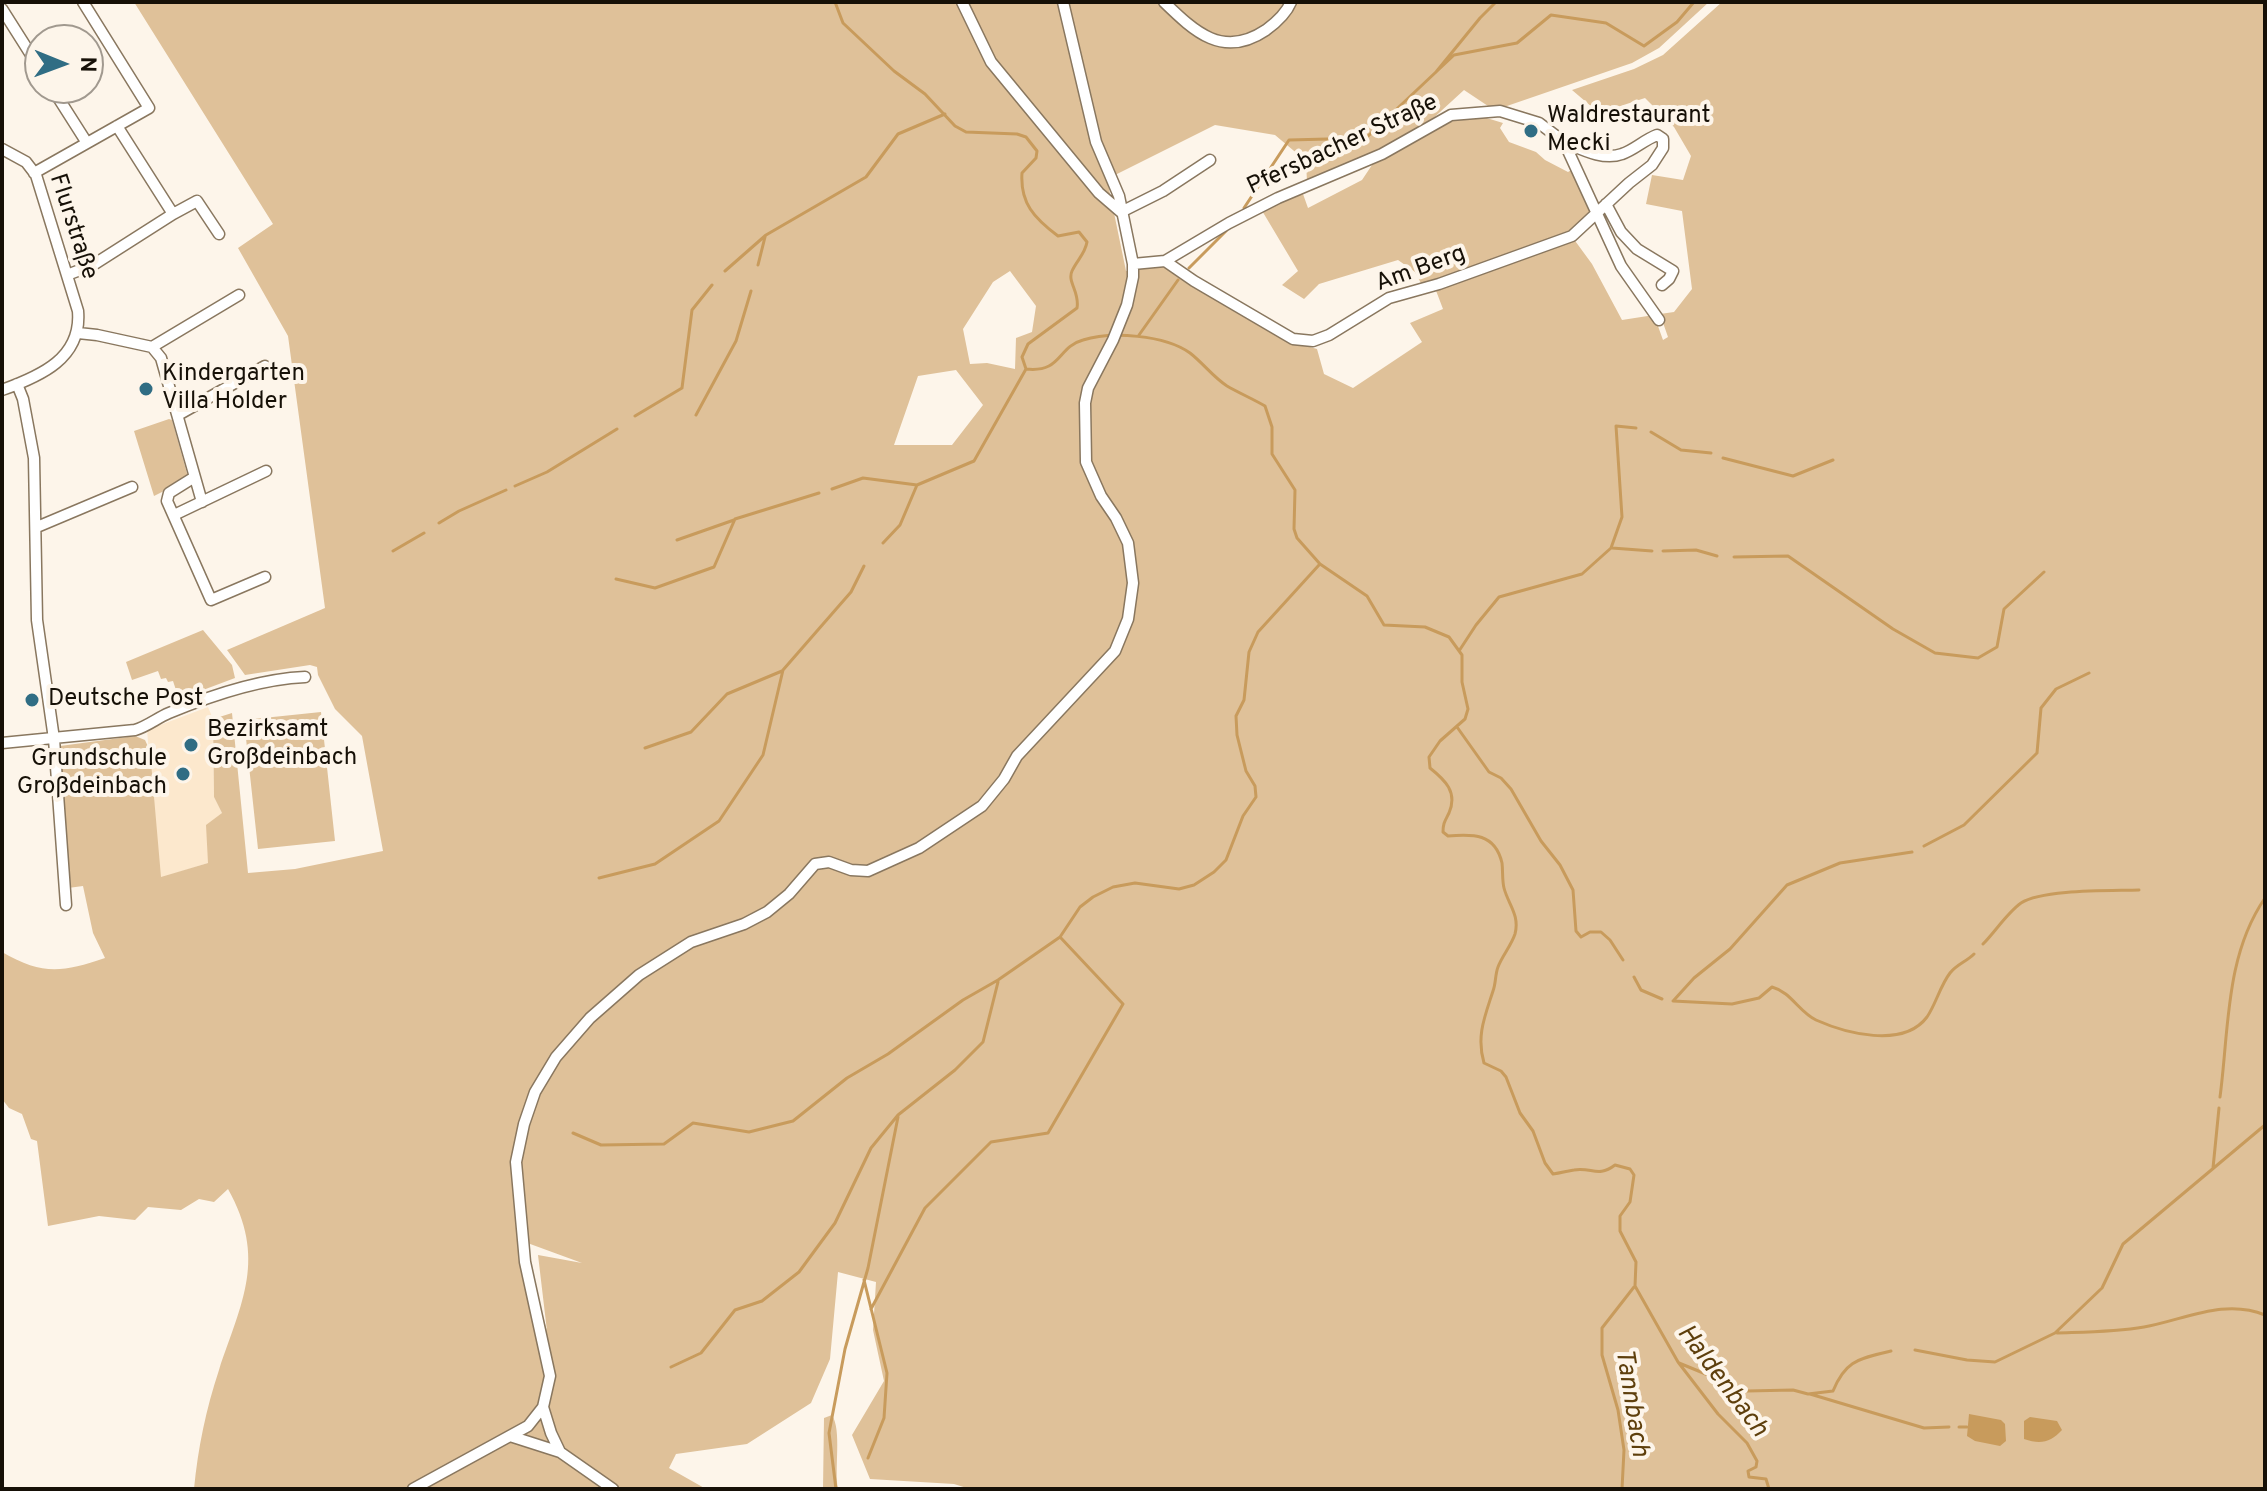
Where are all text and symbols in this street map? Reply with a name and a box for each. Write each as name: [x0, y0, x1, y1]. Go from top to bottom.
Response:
north arrow: [24, 24, 104, 104]
text: N: [73, 56, 100, 73]
street label: Pfersbacher Straße: [1243, 89, 1443, 203]
place label: Waldrestaurant Mecki: [1547, 103, 1711, 159]
marker: Waldrestaurant Mecki: [1522, 122, 1540, 140]
street label: Flurstraße: [41, 171, 103, 283]
street label: Am Berg: [1372, 240, 1470, 300]
place label: Kindergarten Villa Holder: [162, 361, 305, 417]
marker: Kindergarten Villa Holder: [137, 380, 155, 398]
place label: Deutsche Post: [48, 686, 203, 714]
marker: Deutsche Post: [23, 691, 41, 709]
place label: Bezirksamt Großdeinbach: [207, 717, 357, 773]
marker: Bezirksamt Großdeinbach: [182, 736, 200, 754]
place label: Grundschule Großdeinbach: [17, 746, 167, 802]
marker: Grundschule Großdeinbach: [174, 765, 192, 783]
water label: Haldenbach: [1669, 1320, 1773, 1444]
water label: Tannbach: [1606, 1347, 1654, 1459]

